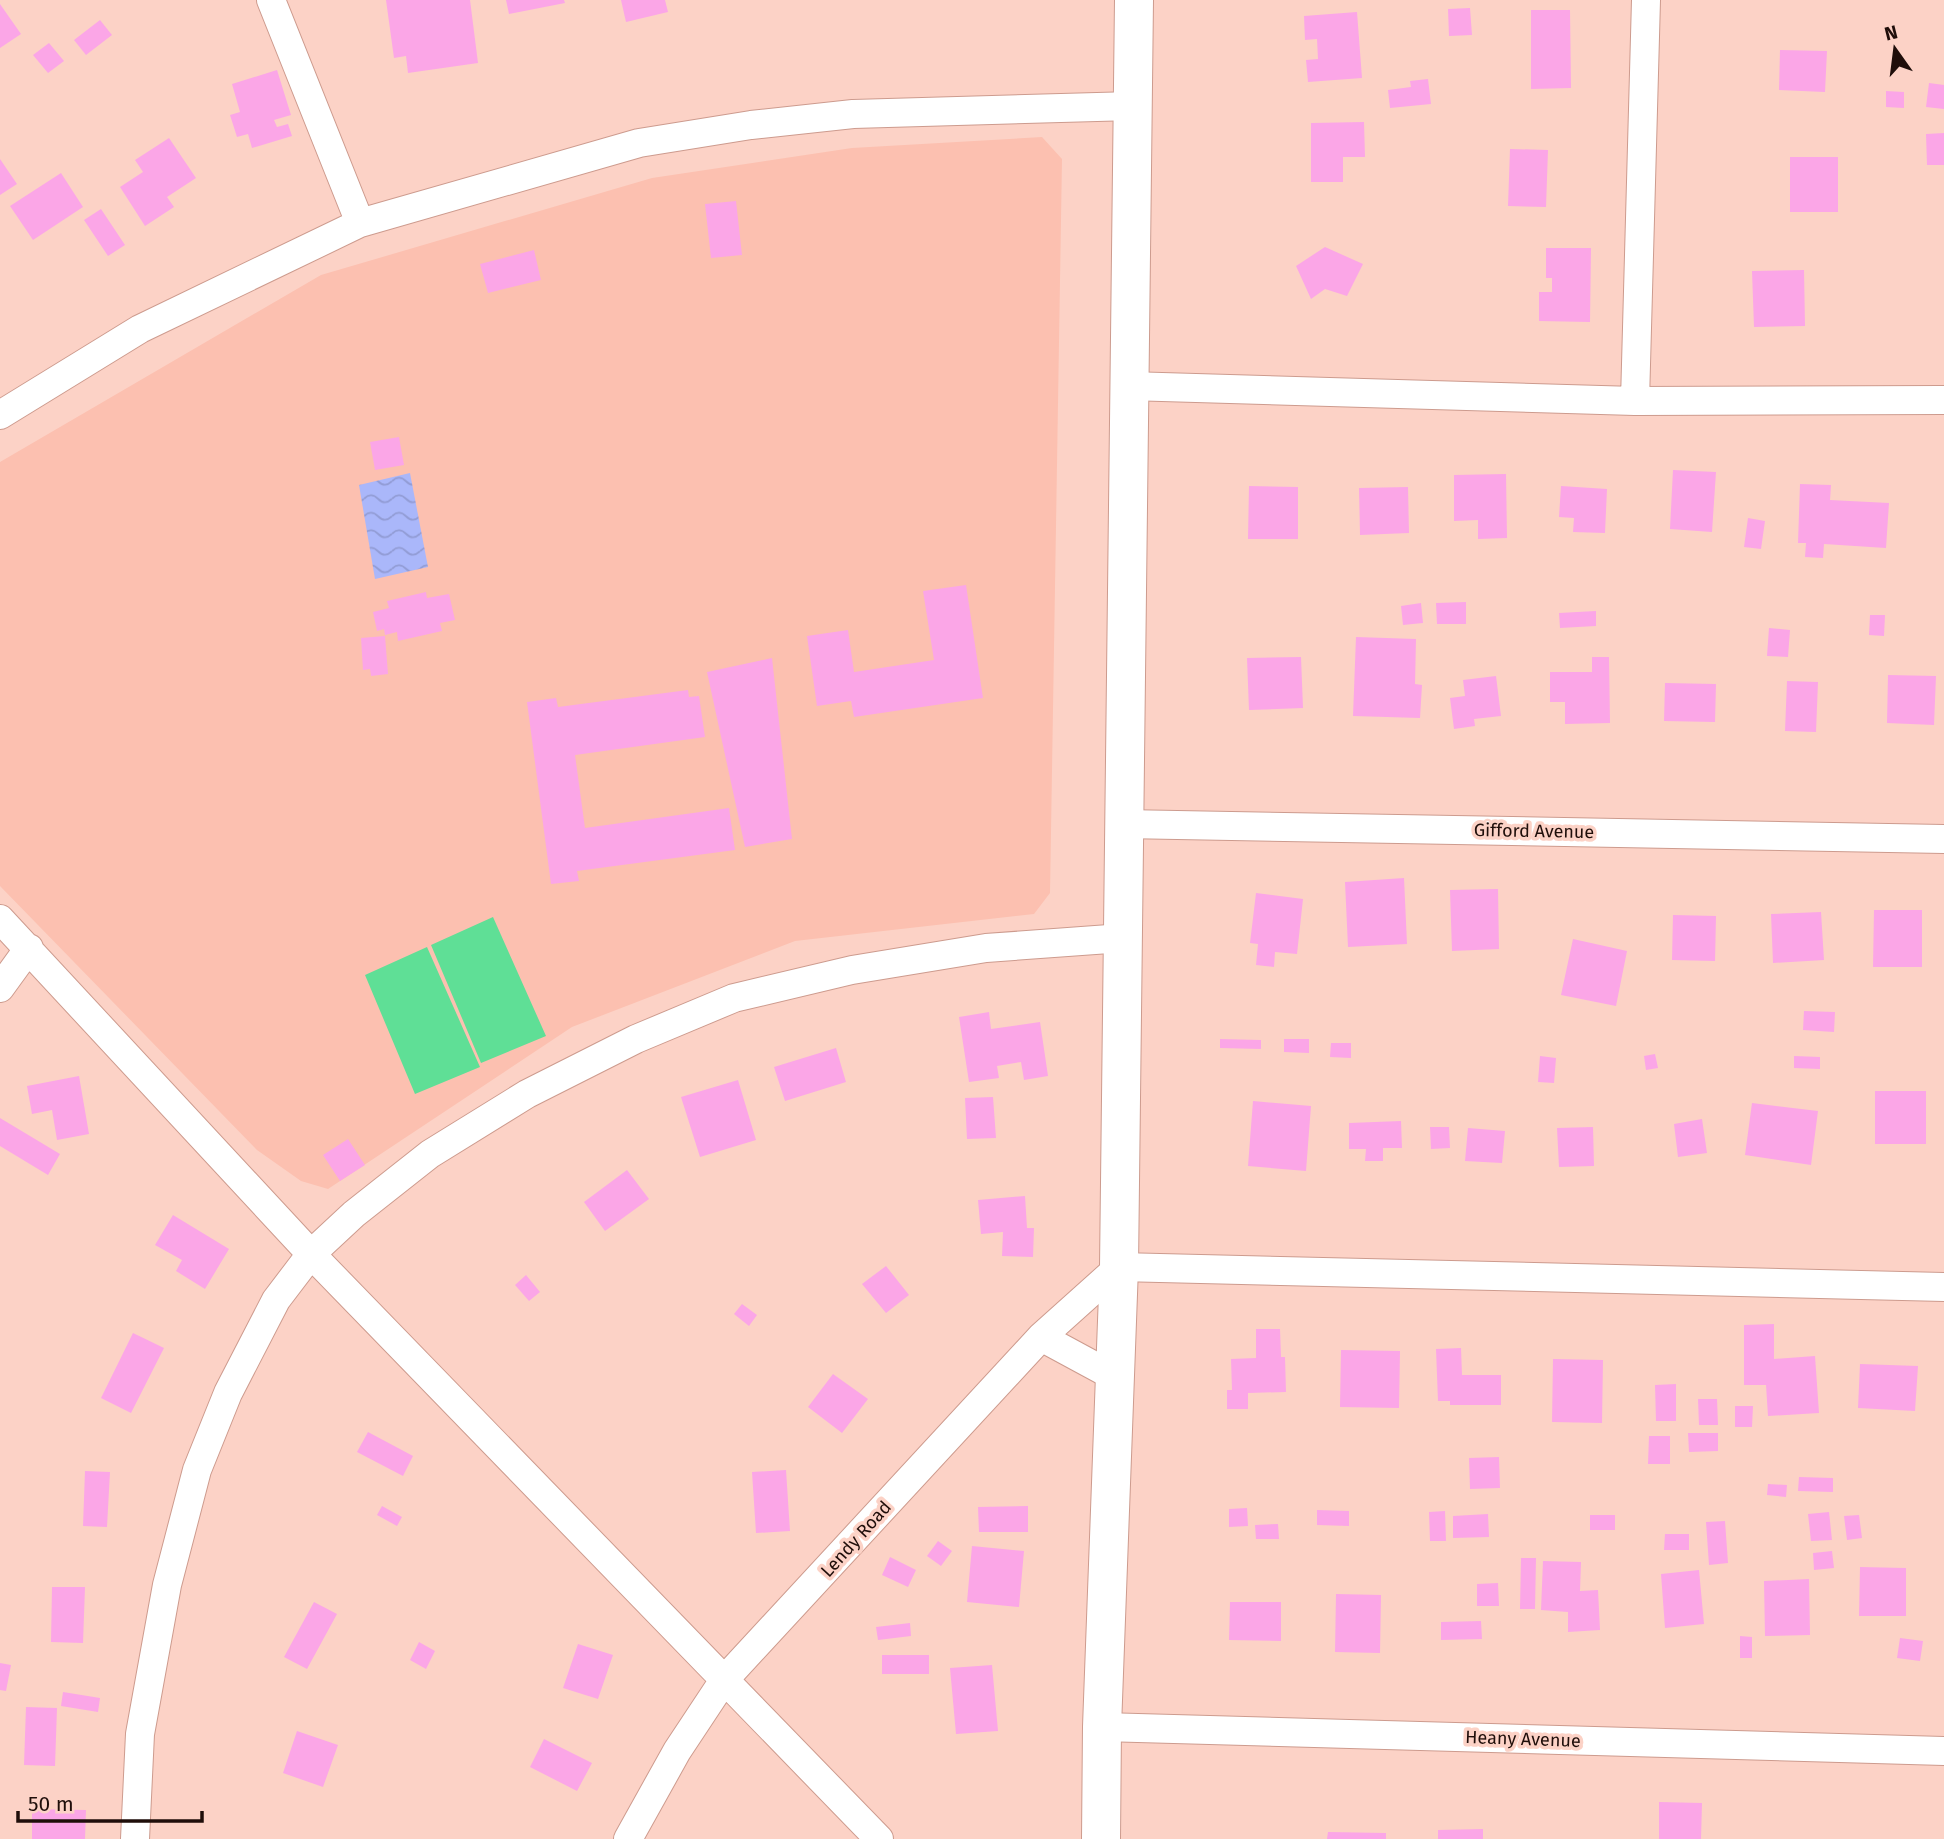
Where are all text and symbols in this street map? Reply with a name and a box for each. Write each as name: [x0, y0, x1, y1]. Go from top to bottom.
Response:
north arrow: [1860, 14, 1930, 84]
text: N: [1882, 20, 1900, 46]
street label: Gifford Avenue: [1474, 819, 1594, 843]
street label: Lendy Road: [816, 1496, 896, 1582]
street label: Heany Avenue: [1465, 1726, 1581, 1752]
scale bar: [18, 1780, 201, 1824]
text: 50 m: [28, 1791, 74, 1817]

